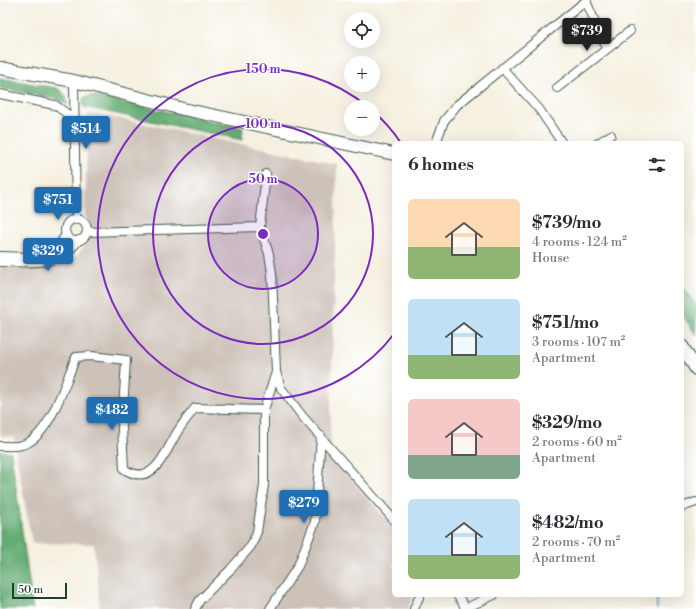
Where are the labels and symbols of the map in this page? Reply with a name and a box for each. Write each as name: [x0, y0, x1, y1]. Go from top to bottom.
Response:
pin: $739: [563, 18, 611, 52]
text: 150 m: [246, 62, 280, 77]
pin: $514: [62, 116, 110, 150]
text: 100 m: [245, 117, 281, 132]
text: 50 m: [248, 172, 278, 187]
pin: $751: [34, 187, 82, 221]
centre of rings: [256, 227, 270, 241]
pin: $329: [24, 238, 72, 272]
pin: $482: [88, 397, 136, 431]
pin: $279: [280, 490, 328, 524]
scale bar: [12, 581, 67, 600]

